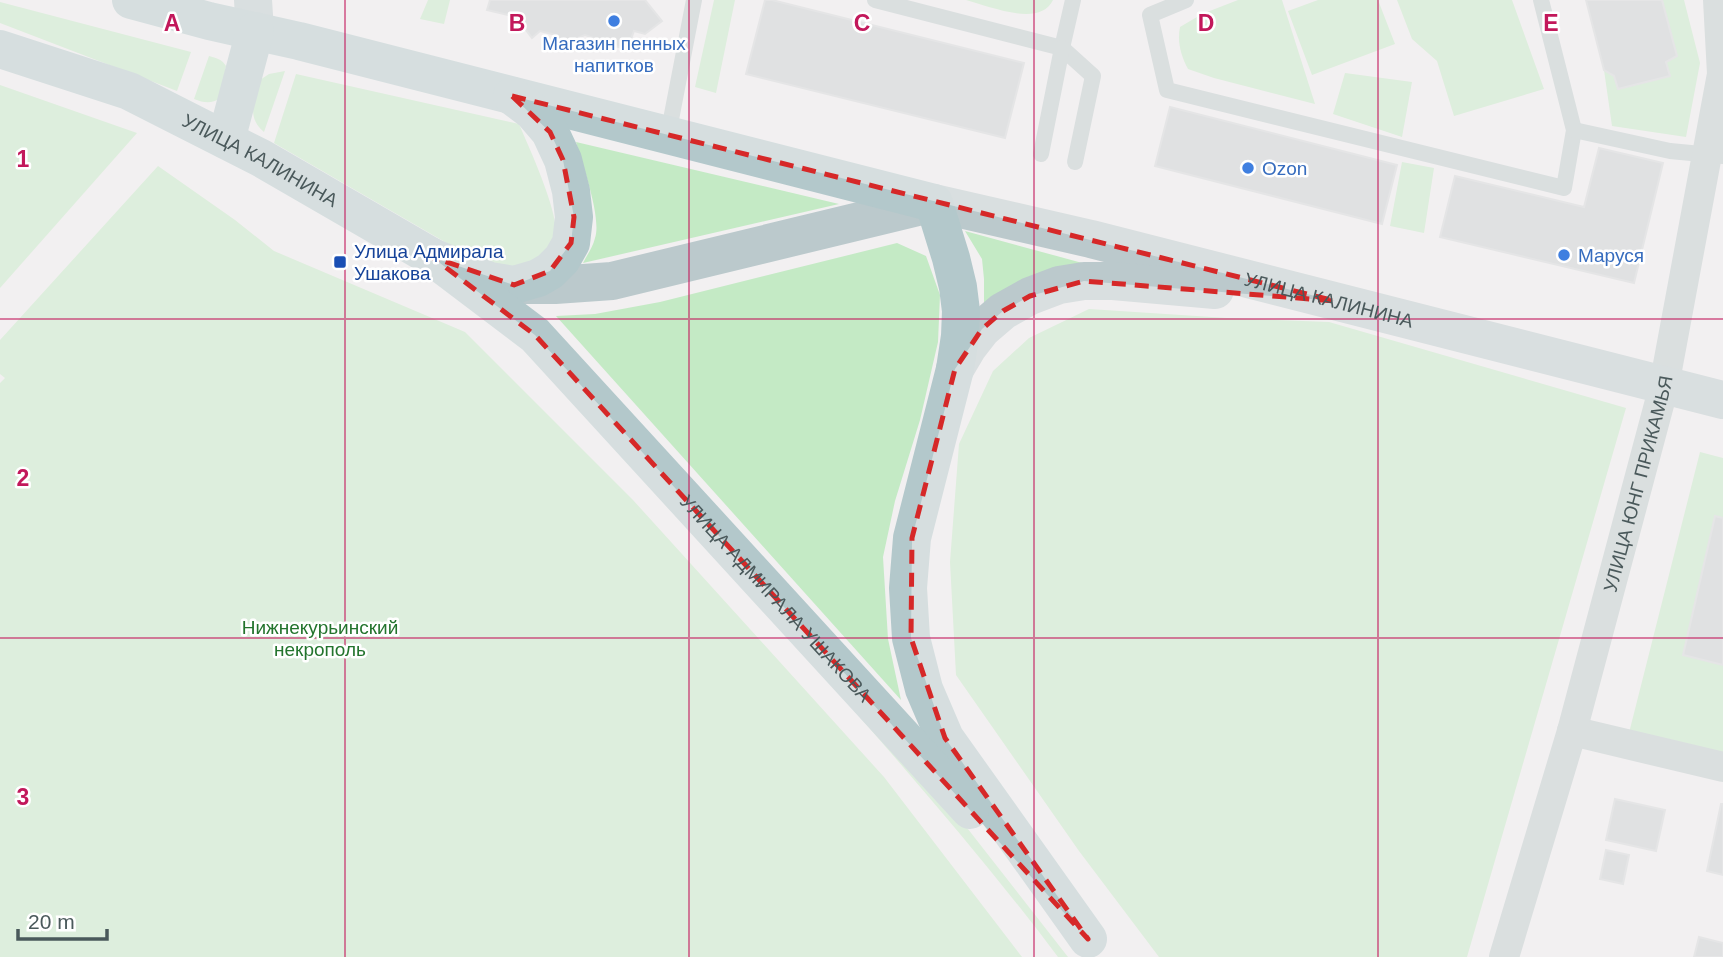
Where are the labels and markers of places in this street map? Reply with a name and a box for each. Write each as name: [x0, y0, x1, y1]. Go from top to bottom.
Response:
marker: Магазин пенных напитков: [606, 13, 622, 29]
place label: Магазин пенных напитков: [542, 33, 686, 76]
place label: Ozon: [1262, 158, 1307, 179]
marker: Ozon: [1240, 160, 1256, 176]
place label: Улица Адмирала Ушакова: [354, 241, 504, 284]
place label: Маруся: [1578, 245, 1644, 266]
marker: Маруся: [1556, 247, 1572, 263]
marker: Улица Адмирала Ушакова: [332, 254, 348, 270]

